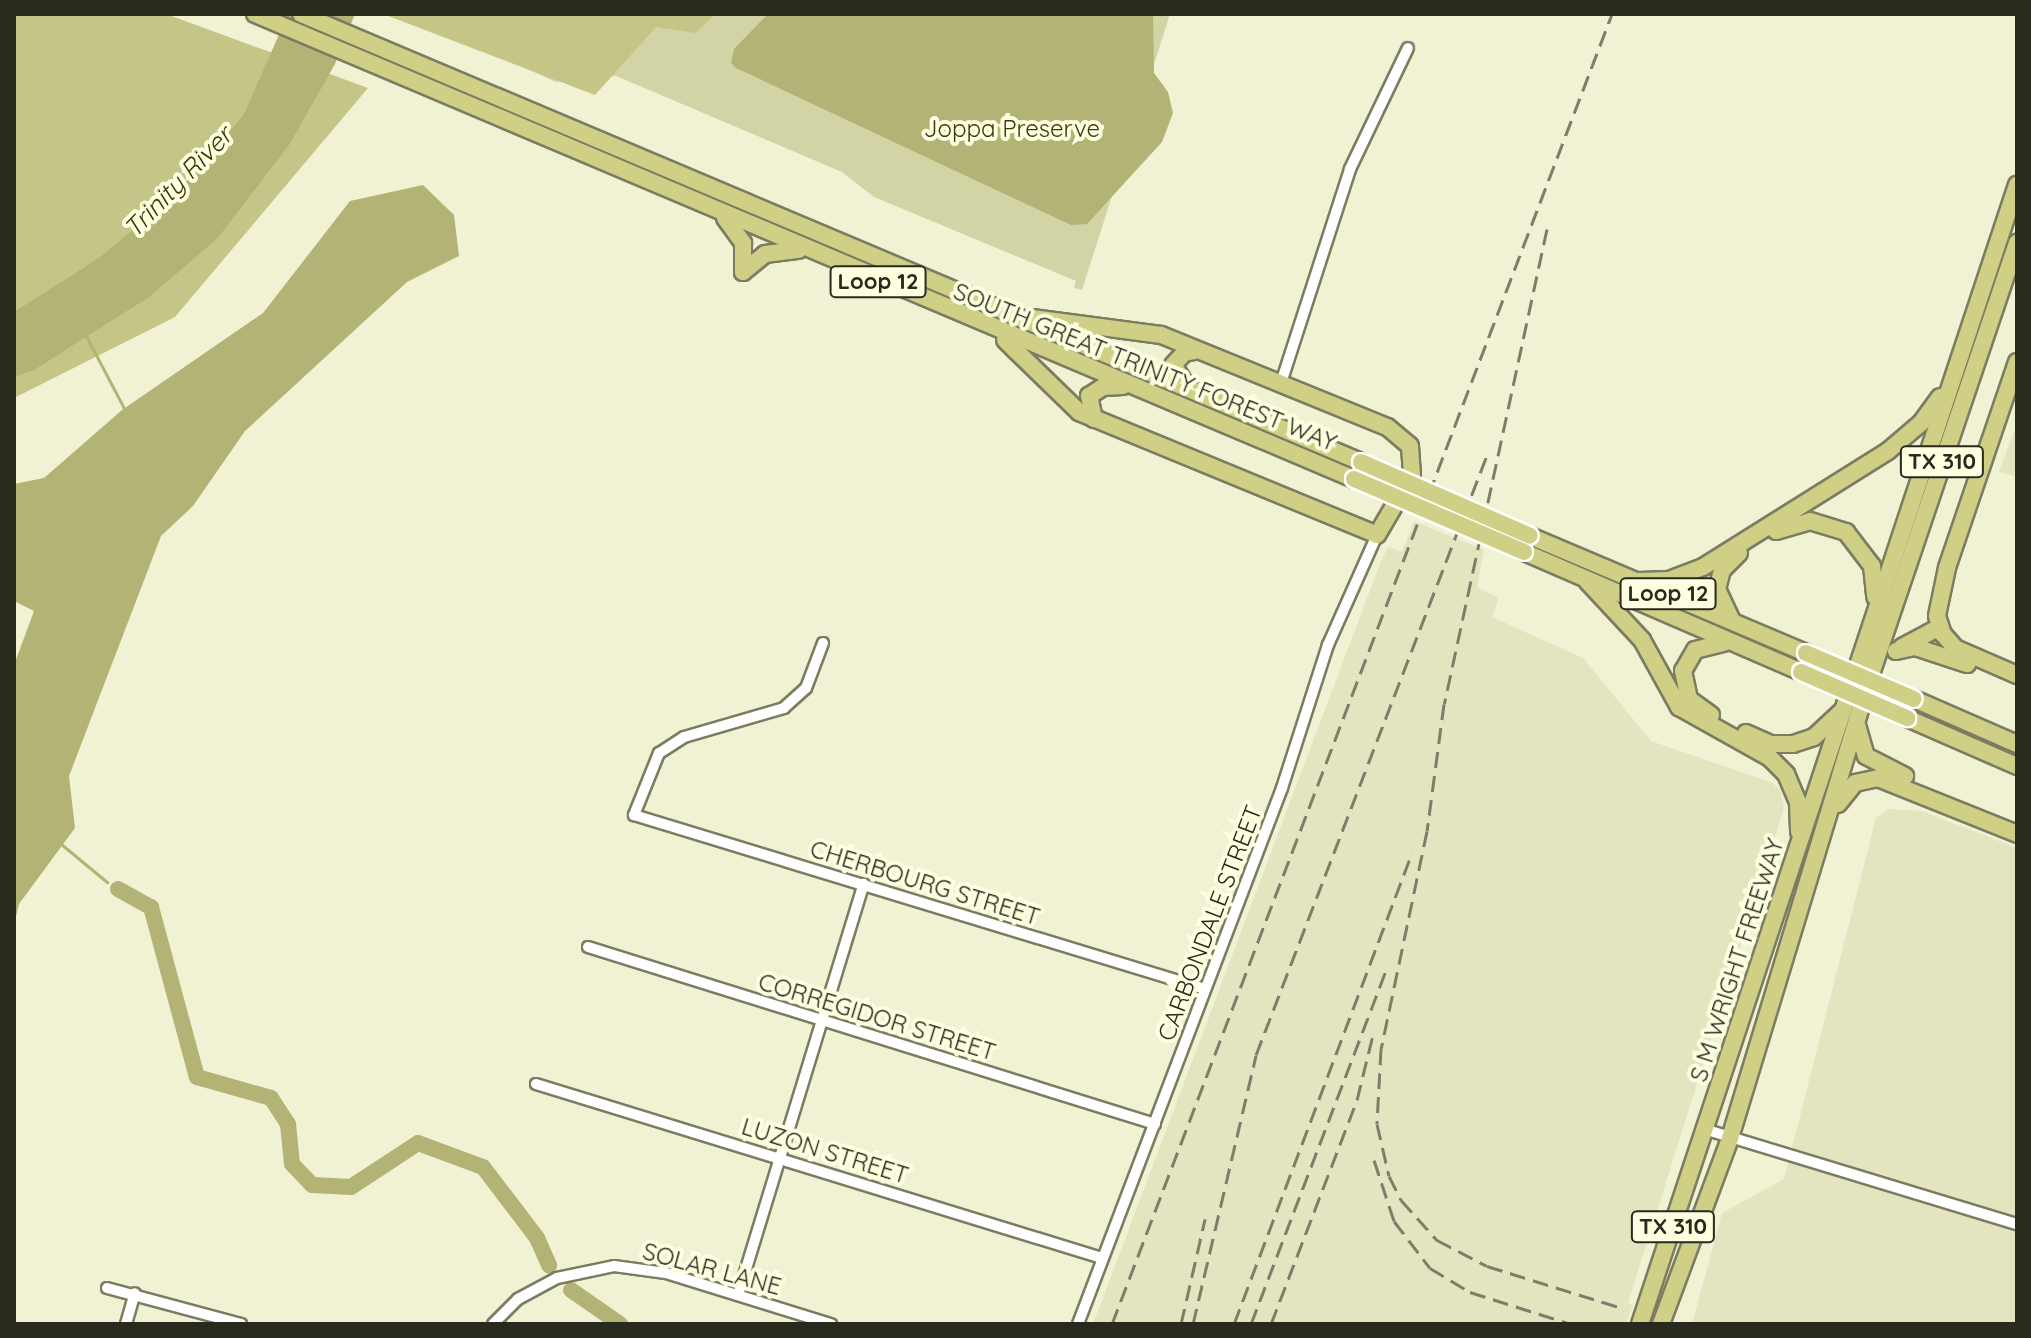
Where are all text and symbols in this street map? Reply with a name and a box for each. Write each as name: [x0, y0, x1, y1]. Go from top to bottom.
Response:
park label: Joppa Preserve: [924, 115, 1100, 143]
water label: Trinity River: [117, 120, 239, 244]
road number: Loop 12: [828, 264, 928, 300]
street label: SOUTH GREAT TRINITY FOREST WAY: [949, 277, 1341, 457]
road number: TX 310: [1898, 444, 1986, 480]
road number: Loop 12: [1618, 576, 1718, 612]
street label: CARBONDALE STREET: [1152, 801, 1268, 1045]
street label: CHERBOURG STREET: [807, 834, 1043, 932]
street label: S M WRIGHT FREEWAY: [1684, 835, 1790, 1085]
street label: CORREGIDOR STREET: [755, 967, 999, 1067]
street label: LUZON STREET: [738, 1112, 912, 1190]
road number: TX 310: [1629, 1209, 1717, 1245]
street label: SOLAR LANE: [640, 1237, 784, 1301]

